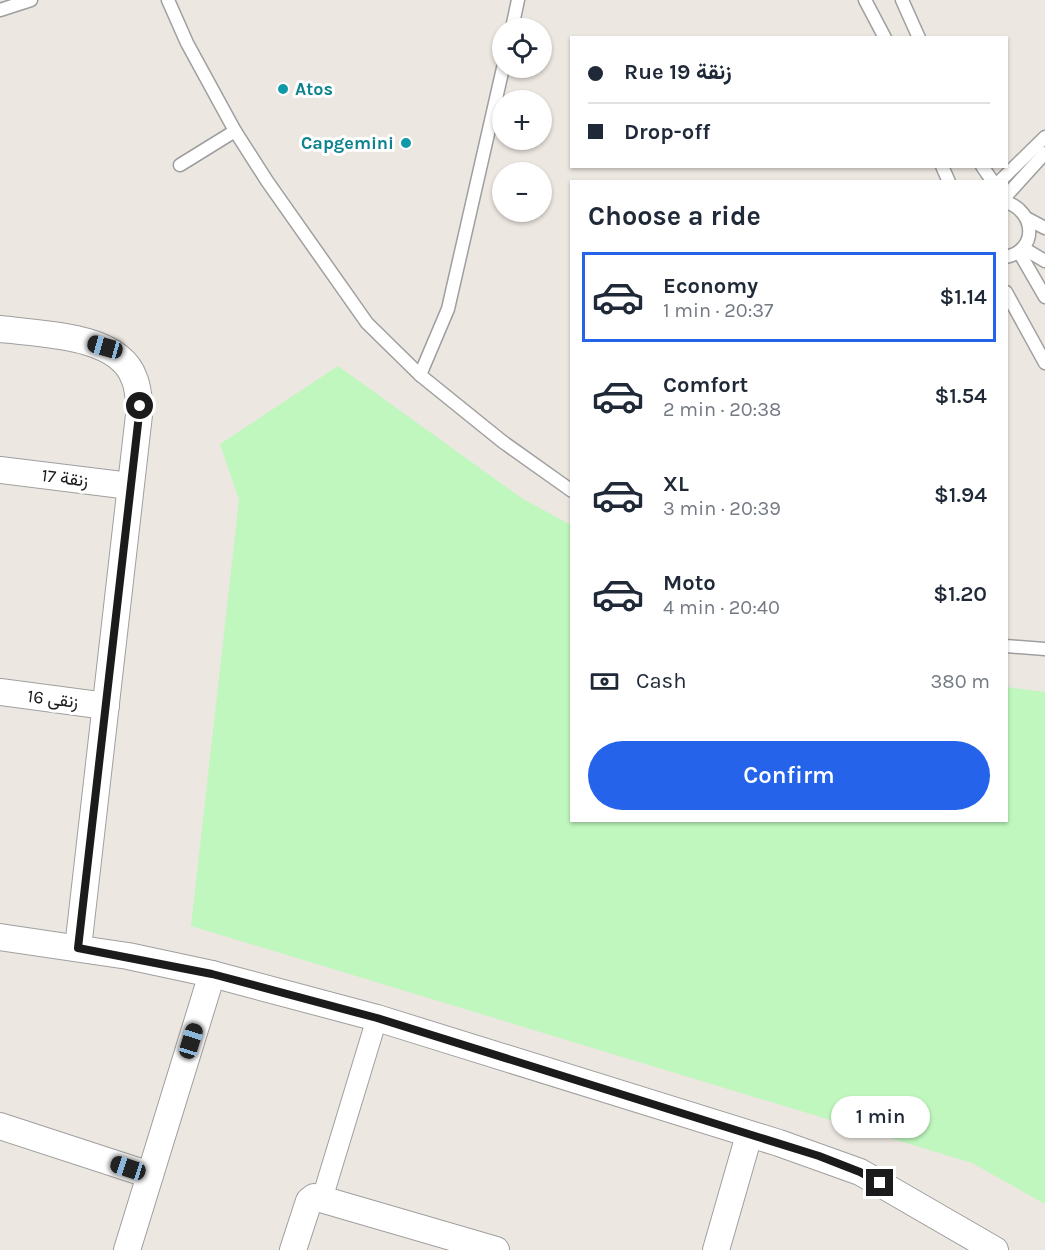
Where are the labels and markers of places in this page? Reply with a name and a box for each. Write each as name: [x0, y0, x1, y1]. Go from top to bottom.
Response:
place label: Atos: [295, 78, 333, 100]
marker: Atos: [276, 82, 290, 96]
place label: Capgemini: [301, 132, 394, 154]
marker: Capgemini: [399, 136, 413, 150]

